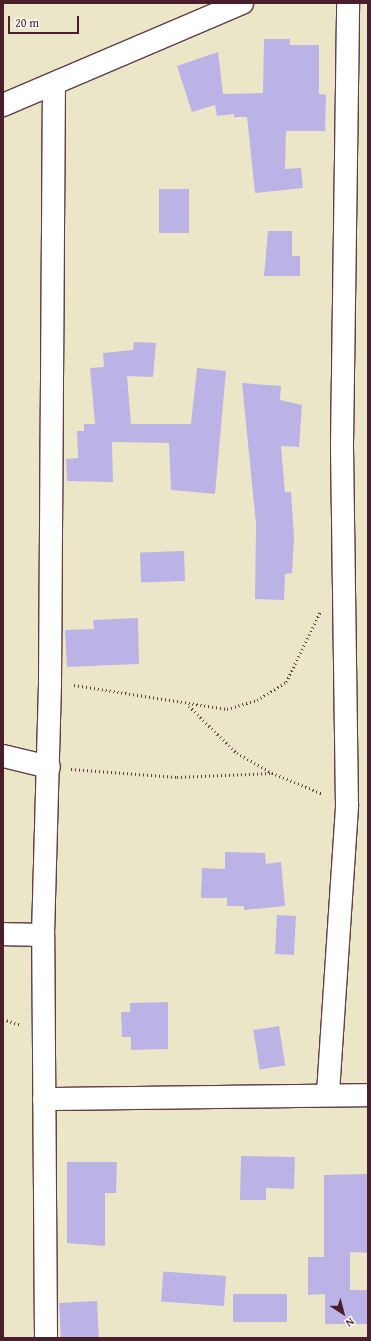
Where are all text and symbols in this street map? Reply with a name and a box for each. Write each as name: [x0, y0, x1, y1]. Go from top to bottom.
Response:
scale bar: [10, 8, 81, 34]
text: 20 m: [15, 14, 39, 31]
north arrow: [323, 1293, 363, 1333]
text: N: [342, 1314, 358, 1331]

